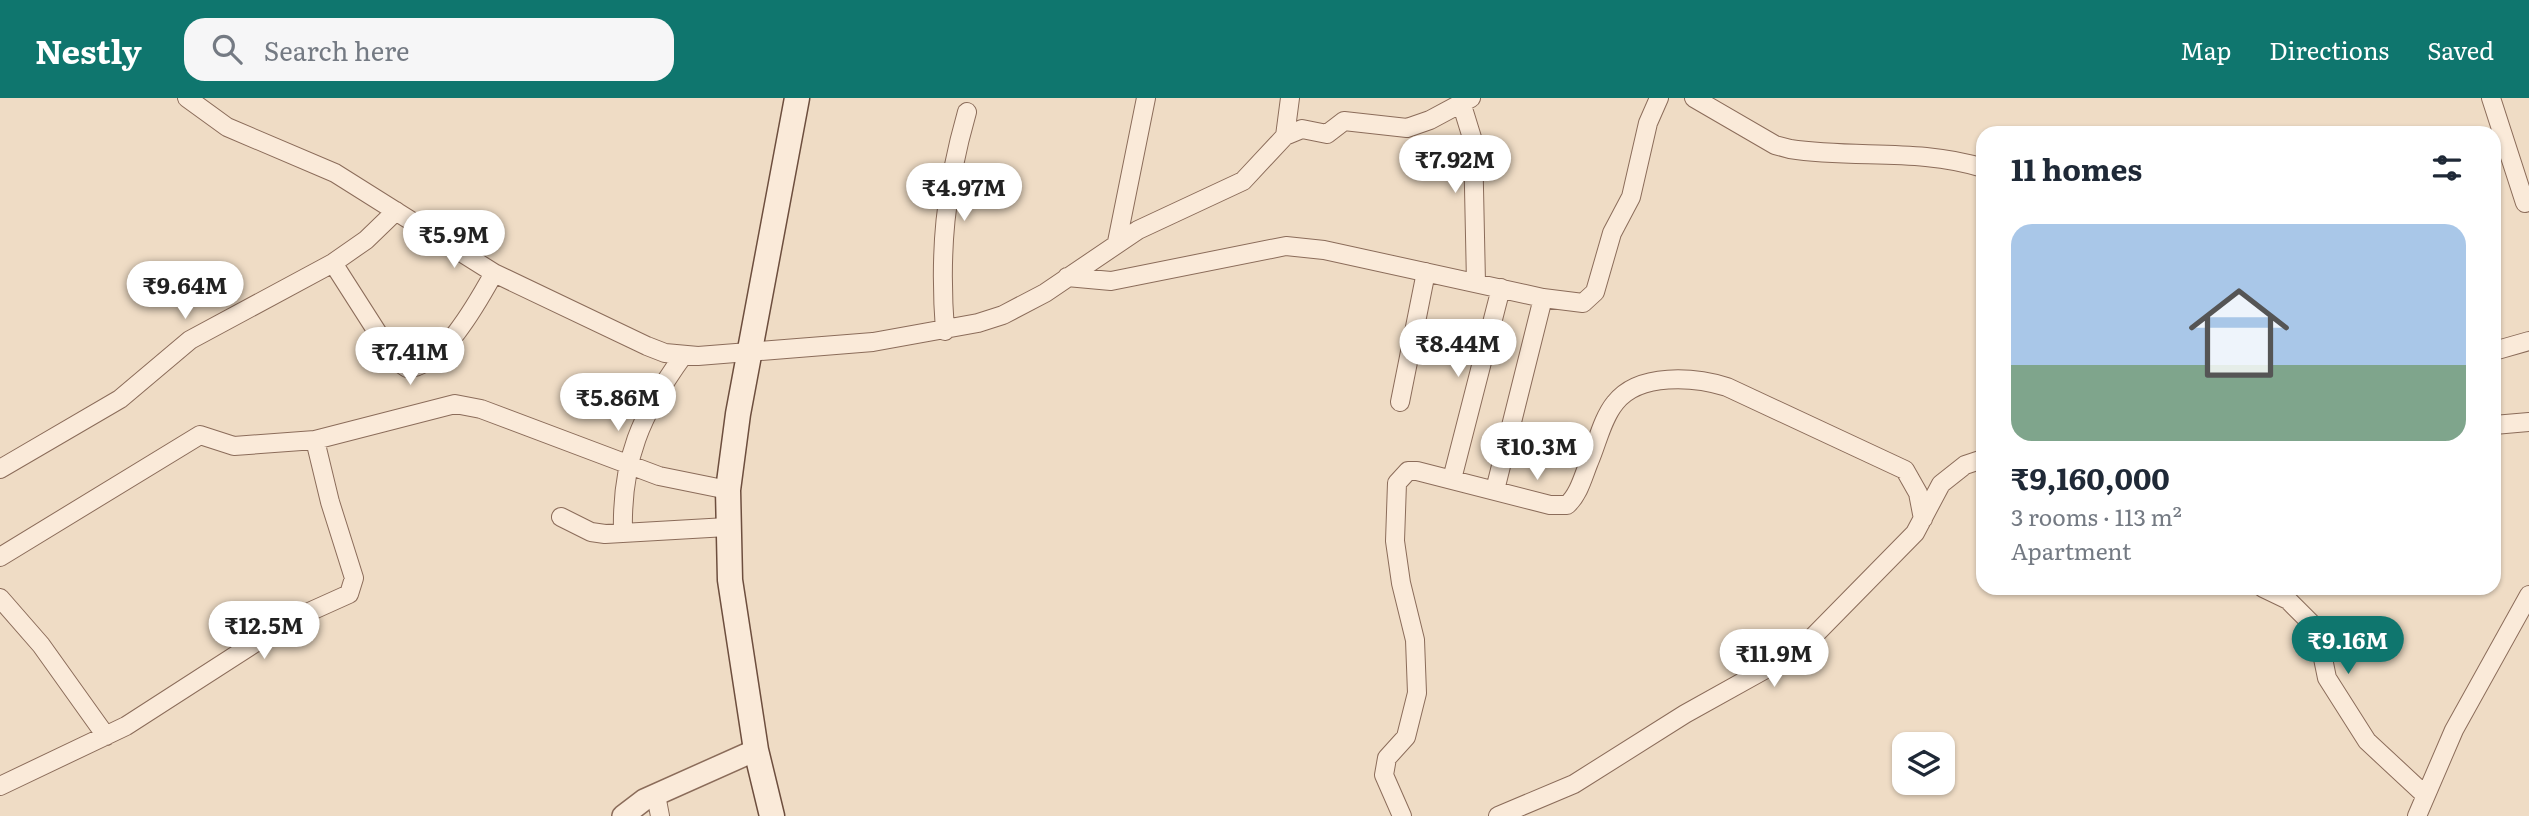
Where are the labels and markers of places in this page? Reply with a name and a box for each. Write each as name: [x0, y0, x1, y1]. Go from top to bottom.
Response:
pin: ₹7.92M: [1398, 136, 1512, 195]
pin: ₹4.97M: [907, 164, 1021, 223]
pin: ₹5.9M: [405, 211, 503, 270]
pin: ₹9.64M: [128, 262, 242, 321]
pin: ₹8.44M: [1401, 320, 1515, 379]
pin: ₹7.41M: [353, 328, 467, 387]
pin: ₹5.86M: [561, 374, 675, 433]
pin: ₹10.3M: [1480, 422, 1594, 482]
pin: ₹12.5M: [207, 602, 321, 661]
pin: ₹9.16M: [2291, 616, 2405, 676]
pin: ₹11.9M: [1717, 630, 1831, 689]

